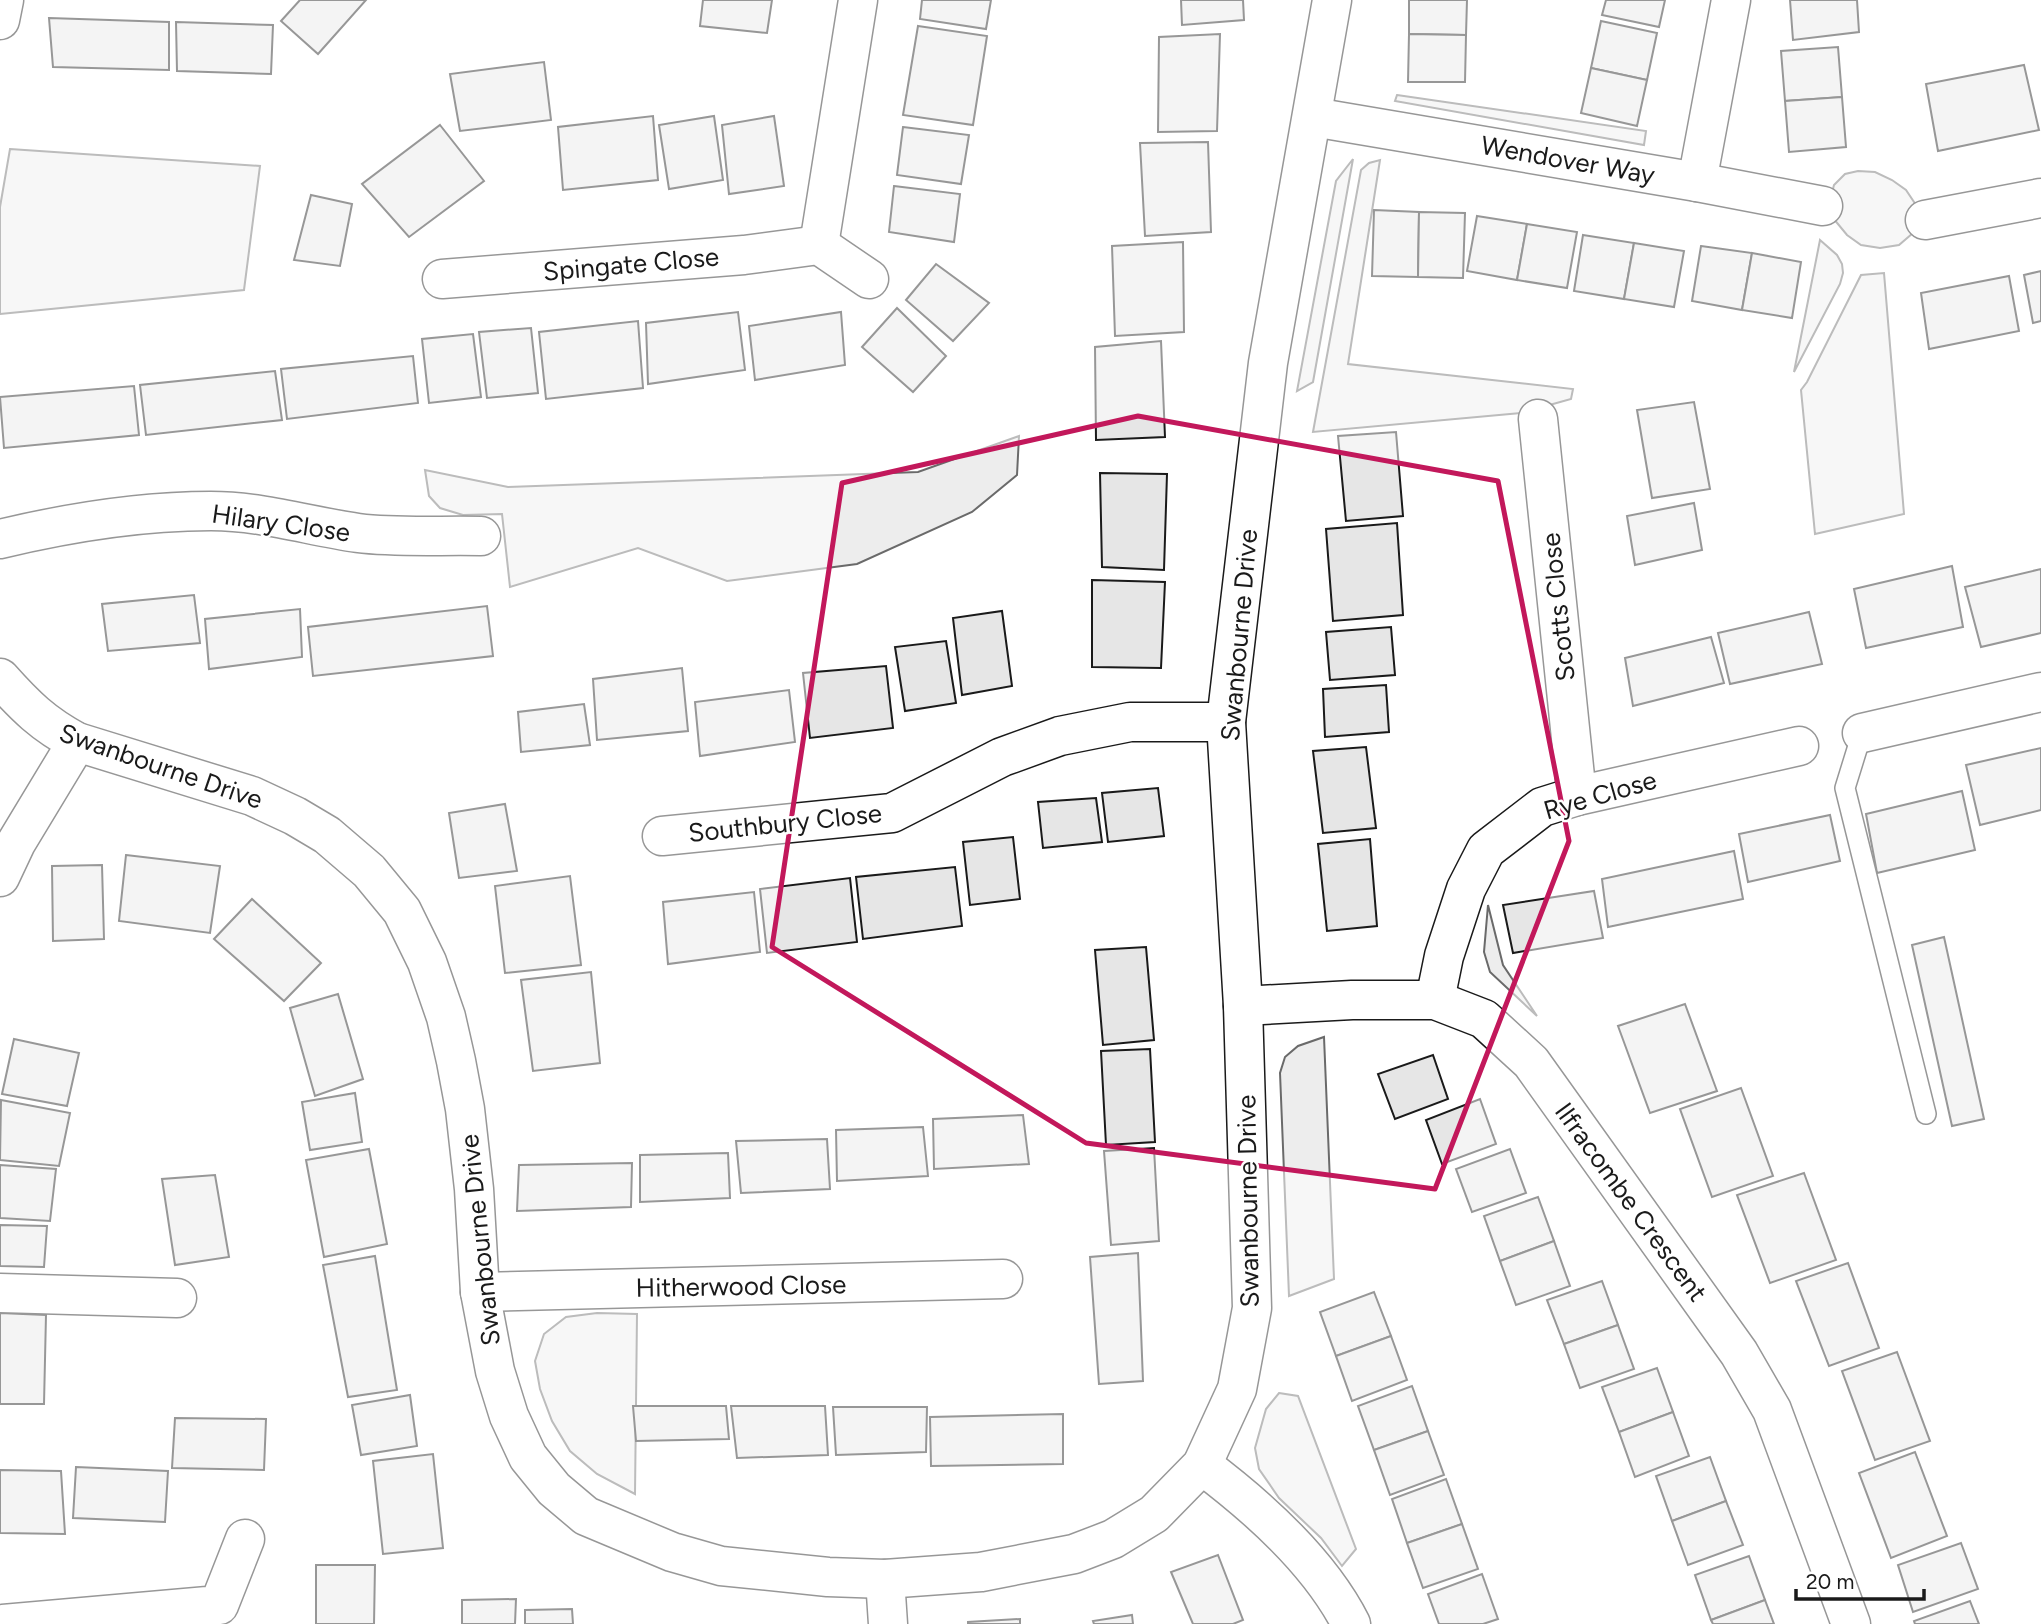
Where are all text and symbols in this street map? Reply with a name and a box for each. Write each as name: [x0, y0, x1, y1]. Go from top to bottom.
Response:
street label: Wendover Way: [1479, 129, 1658, 191]
street label: Spingate Close: [542, 240, 720, 288]
street label: Hilary Close: [210, 497, 352, 549]
street label: Swanbourne Drive: [1214, 528, 1264, 742]
street label: Scotts Close: [1534, 531, 1582, 683]
street label: Swanbourne Drive: [55, 716, 267, 816]
street label: Rye Close: [1540, 764, 1660, 826]
street label: Southbury Close: [687, 797, 883, 849]
street label: Swanbourne Drive: [1230, 1094, 1266, 1308]
street label: Ilfracombe Crescent: [1548, 1096, 1714, 1308]
street label: Swanbourne Drive: [453, 1133, 507, 1347]
street label: Hitherwood Close: [635, 1268, 847, 1304]
scale bar: [1796, 1558, 1924, 1602]
text: 20 m: [1806, 1569, 1854, 1594]

